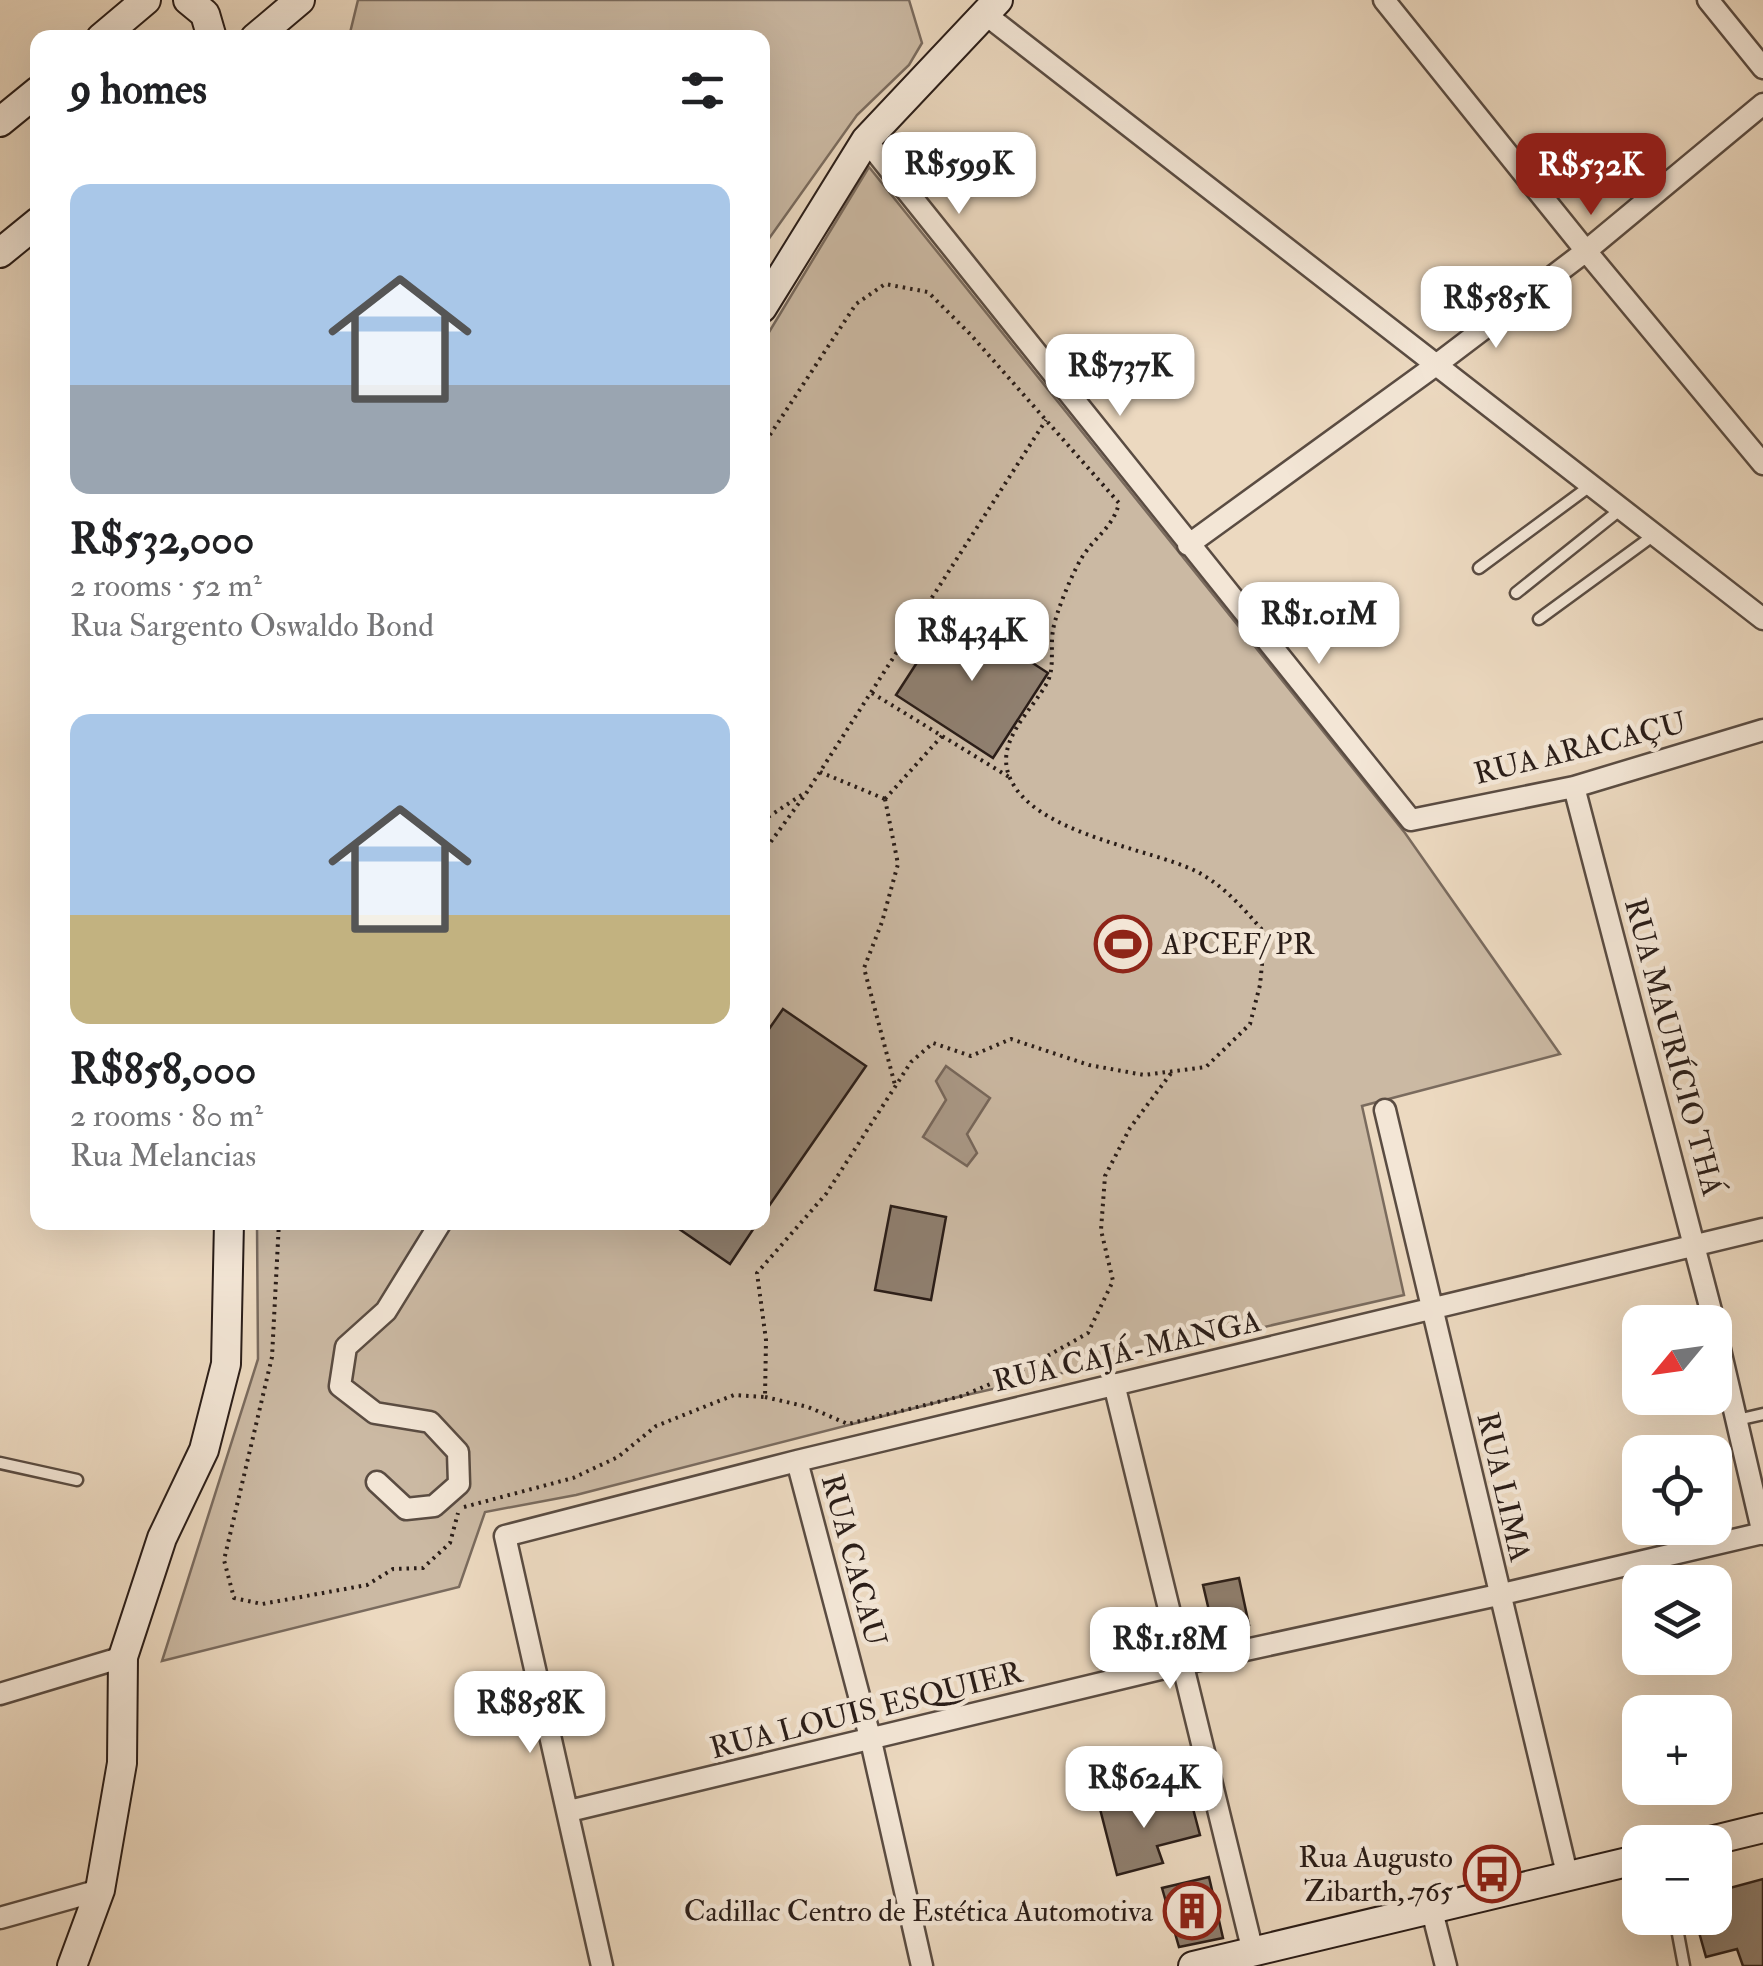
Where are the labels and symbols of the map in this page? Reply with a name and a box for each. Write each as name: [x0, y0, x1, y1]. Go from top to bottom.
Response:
pin: R$599K: [878, 132, 1040, 217]
pin: R$532K: [1510, 133, 1672, 218]
pin: R$585K: [1415, 266, 1577, 351]
pin: R$737K: [1039, 334, 1201, 419]
pin: R$1.01M: [1227, 582, 1411, 667]
pin: R$434K: [891, 599, 1053, 684]
street label: RUA ARACAÇU: [1470, 704, 1690, 793]
street label: RUA MAURÍCIO THÁ: [1616, 894, 1731, 1200]
sports icon: APCEF/ PR: [1093, 914, 1153, 974]
place label: APCEF/ PR: [1161, 926, 1316, 963]
street label: RUA CAJÁ-MANGA: [990, 1303, 1264, 1400]
north arrow: [1622, 1305, 1732, 1415]
street label: RUA LIMA: [1468, 1409, 1539, 1565]
street label: RUA CACAU: [813, 1470, 894, 1650]
pin: R$1.18M: [1078, 1607, 1262, 1692]
street label: RUA LOUIS ESQUIER: [706, 1653, 1027, 1767]
pin: R$858K: [449, 1671, 611, 1756]
pin: R$624K: [1063, 1746, 1225, 1831]
place label: Rua Augusto Zibarth, 765: [1298, 1839, 1454, 1910]
bus stop icon: Rua Augusto Zibarth, 765: [1462, 1844, 1522, 1904]
building icon: Cadillac Centro de Estética Automotiva: [1162, 1881, 1222, 1941]
place label: Cadillac Centro de Estética Automotiva: [684, 1893, 1154, 1930]

